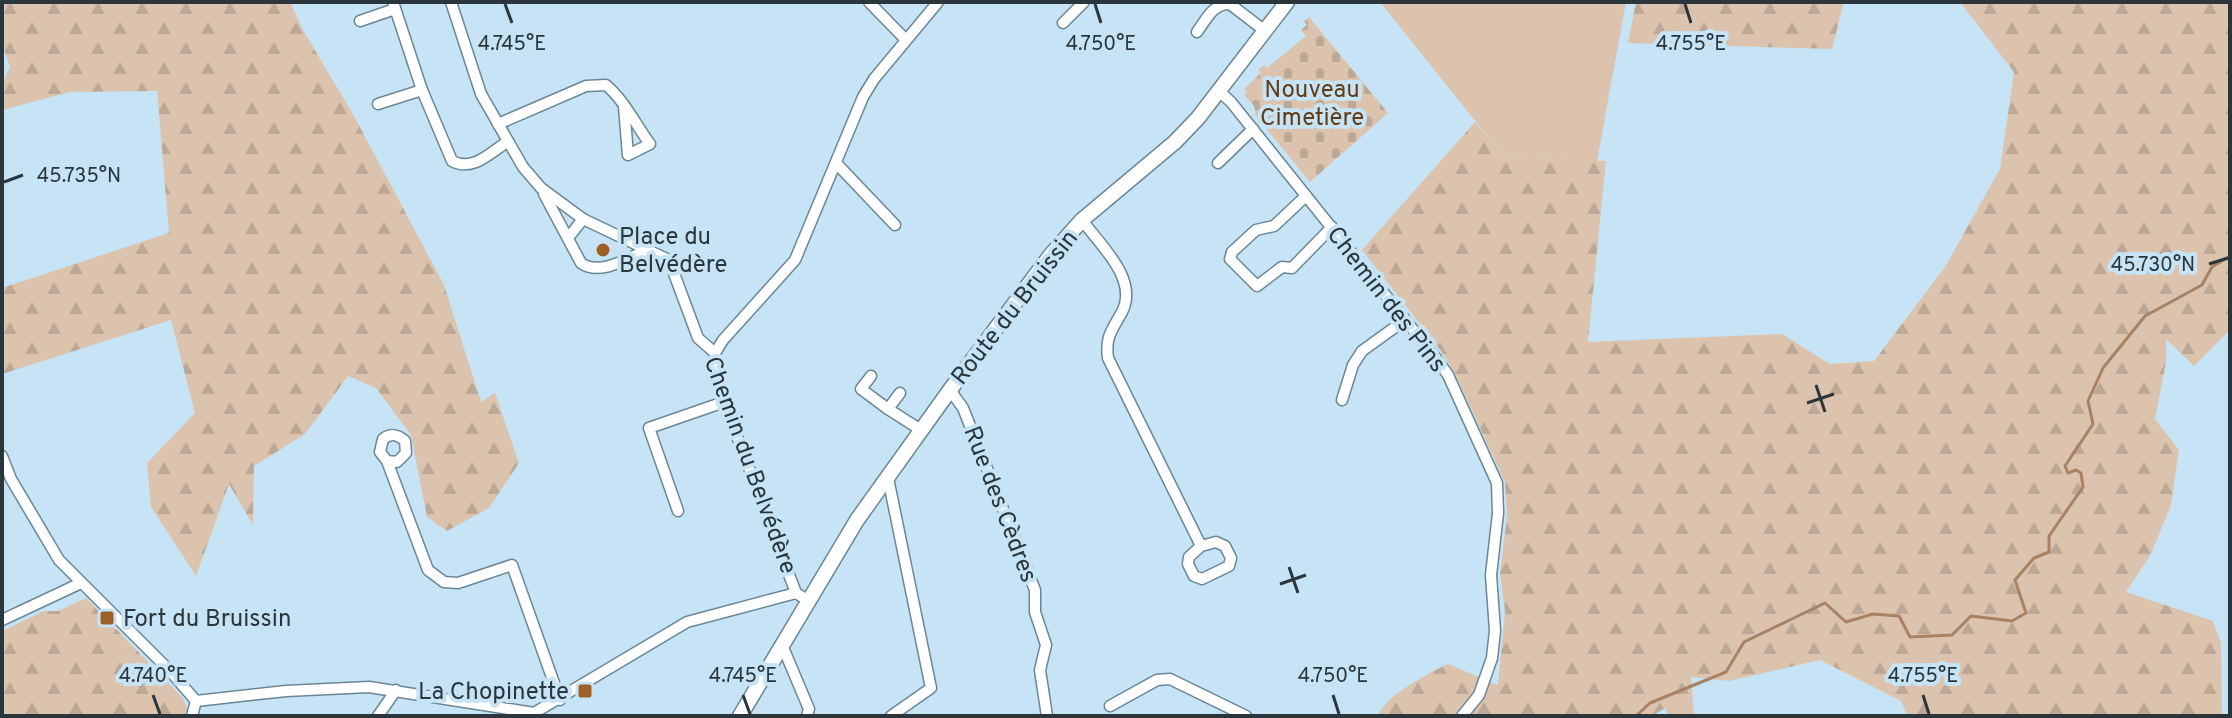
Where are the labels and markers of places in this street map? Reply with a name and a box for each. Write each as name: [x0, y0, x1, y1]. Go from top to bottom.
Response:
place label: Place du Belvédère: [619, 223, 727, 281]
marker: Place du Belvédère: [594, 241, 612, 259]
place label: Fort du Bruissin: [123, 605, 291, 635]
marker: Fort du Bruissin: [98, 609, 116, 627]
place label: La Chopinette: [418, 678, 569, 708]
marker: La Chopinette: [576, 682, 594, 700]

